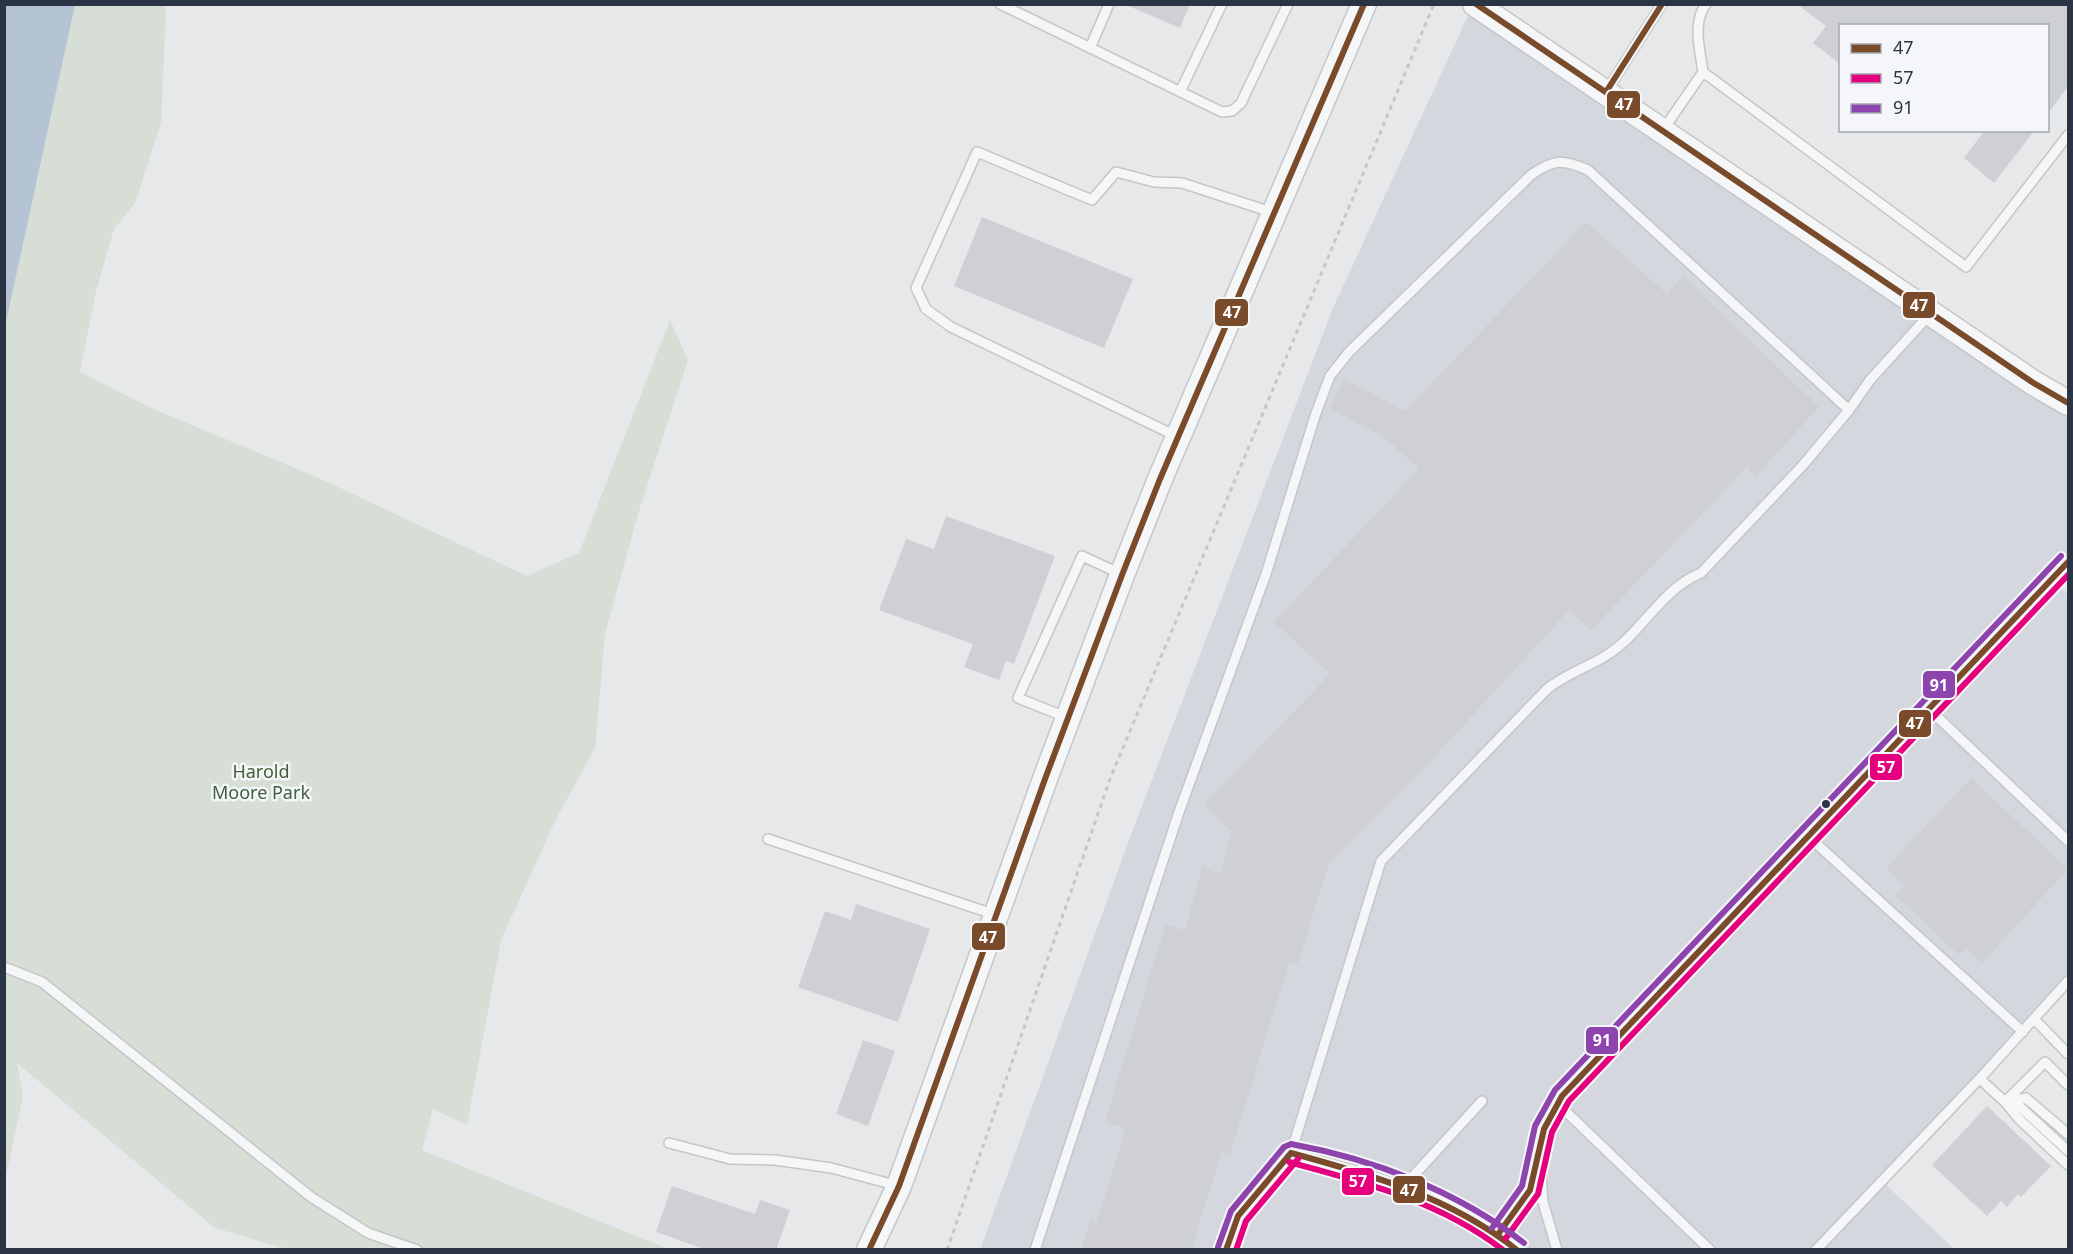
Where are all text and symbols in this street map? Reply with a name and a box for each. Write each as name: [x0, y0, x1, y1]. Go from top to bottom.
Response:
legend: [1839, 24, 2049, 132]
text: 47: [1893, 35, 1914, 59]
text: 57: [1893, 65, 1914, 89]
line badge: 47: [1606, 90, 1641, 119]
text: 47: [1615, 93, 1633, 115]
text: 91: [1893, 95, 1914, 119]
line badge: 47: [1902, 291, 1936, 319]
text: 47: [1910, 294, 1928, 316]
line badge: 47: [1214, 298, 1249, 327]
text: 47: [1223, 301, 1241, 323]
line badge: 91: [1922, 670, 1956, 699]
text: 91: [1930, 674, 1948, 696]
line badge: 47: [1898, 709, 1932, 738]
text: 47: [1906, 712, 1924, 734]
line badge: 57: [1869, 753, 1903, 781]
text: 57: [1877, 756, 1895, 778]
park label: Harold Moore Park: [212, 759, 310, 804]
unlabelled marker: [1820, 798, 1832, 810]
line badge: 47: [971, 922, 1006, 951]
text: 47: [979, 926, 997, 948]
line badge: 91: [1585, 1026, 1619, 1055]
text: 91: [1593, 1029, 1611, 1051]
line badge: 57: [1341, 1167, 1375, 1196]
text: 57: [1349, 1170, 1367, 1192]
line badge: 47: [1392, 1175, 1426, 1204]
text: 47: [1400, 1179, 1418, 1201]

